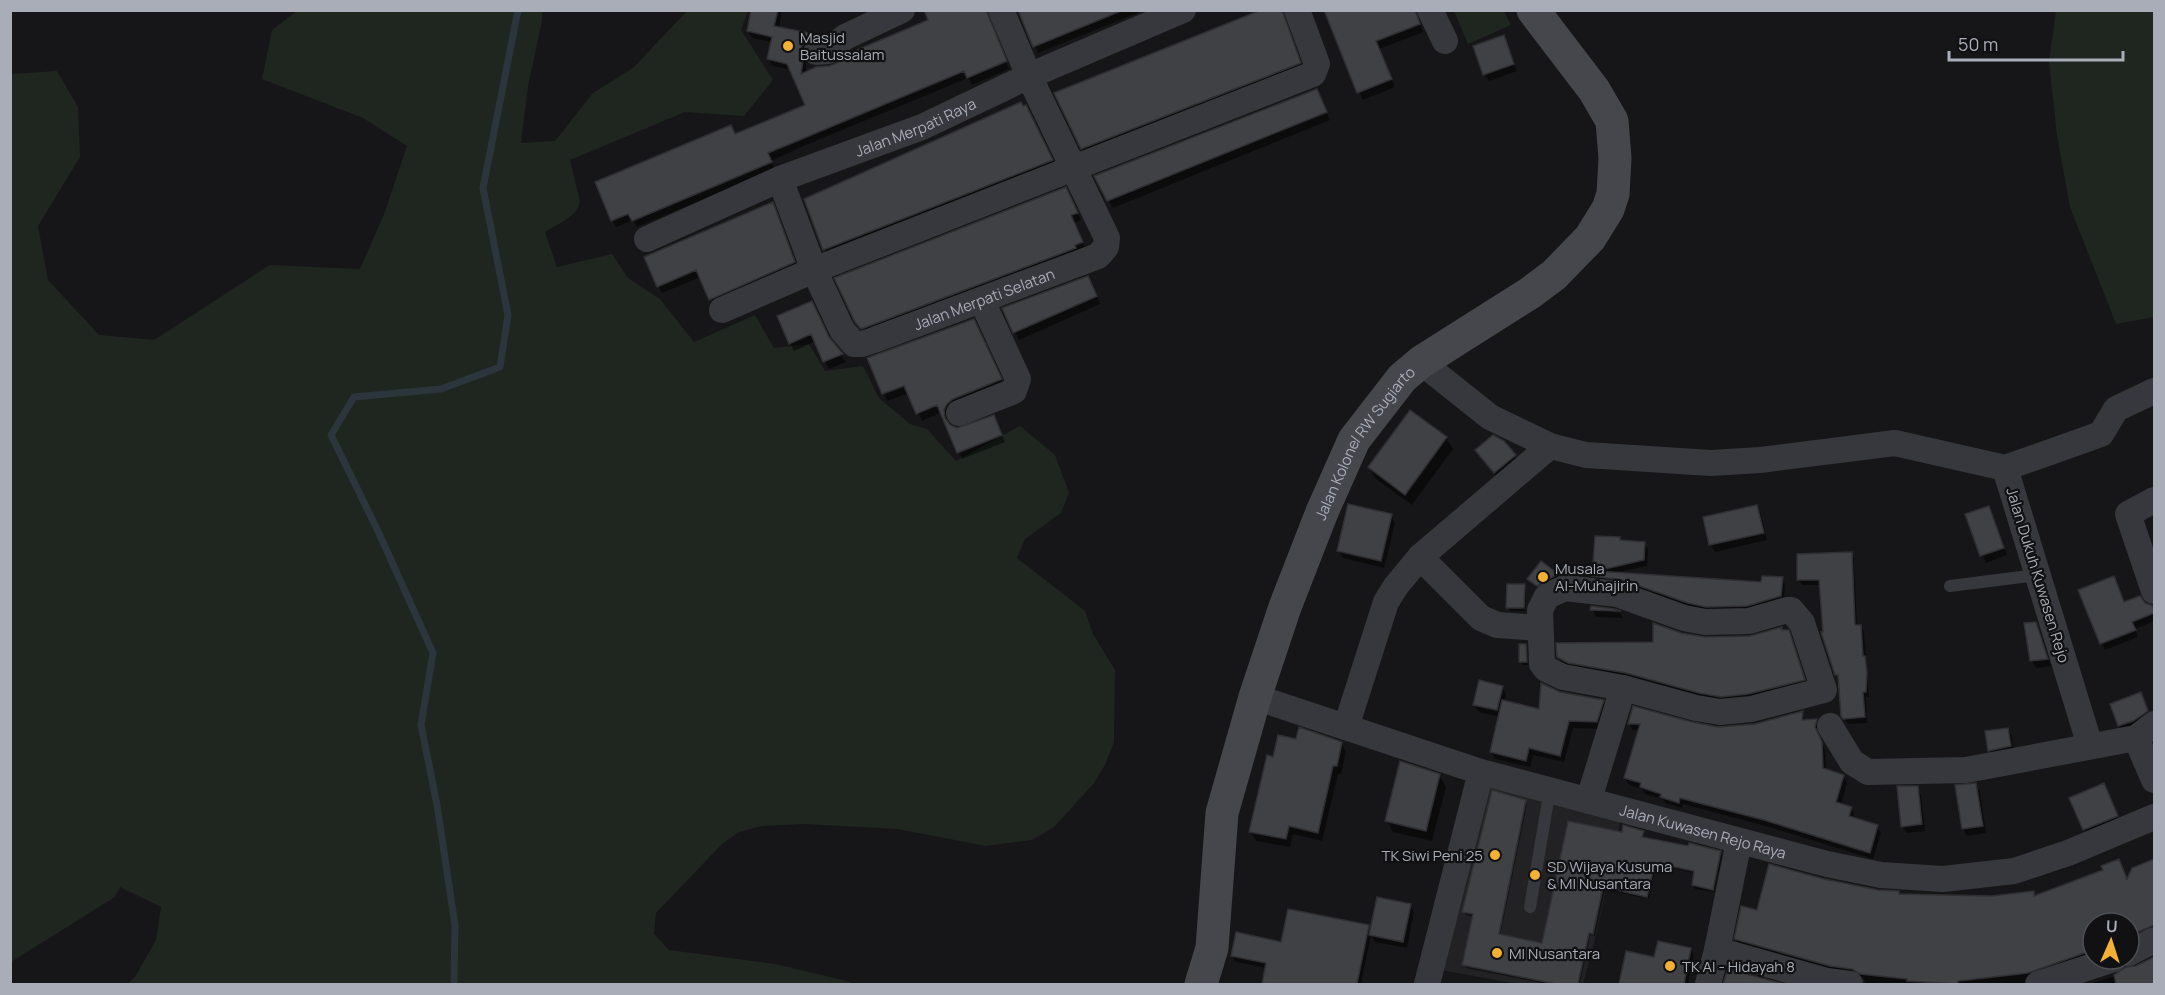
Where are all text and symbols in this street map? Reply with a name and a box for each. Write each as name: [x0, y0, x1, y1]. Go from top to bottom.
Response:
scale bar: [1949, 24, 2123, 62]
place label: Masjid Baitussalam: [800, 27, 885, 65]
text: 50 m: [1958, 32, 1998, 56]
marker: Masjid Baitussalam: [781, 39, 795, 53]
street label: Jalan Merpati Raya: [852, 92, 979, 161]
street label: Jalan Merpati Selatan: [911, 263, 1058, 335]
street label: Jalan Kolonel RW Sugiarto: [1309, 361, 1419, 523]
street label: Jalan Dukuh Kuwasen Rejo: [2001, 485, 2075, 665]
place label: Musala Al-Muhajirin: [1555, 558, 1638, 596]
marker: Musala Al-Muhajirin: [1536, 570, 1550, 584]
street label: Jalan Kuwasen Rejo Raya: [1618, 799, 1789, 863]
place label: TK Siwi Peni 25: [1382, 845, 1483, 866]
marker: TK Siwi Peni 25: [1488, 848, 1502, 862]
place label: SD Wijaya Kusuma & MI Nusantara: [1547, 856, 1672, 894]
marker: SD Wijaya Kusuma & MI Nusantara: [1528, 868, 1542, 882]
north arrow: [2081, 911, 2141, 971]
text: U: [2105, 915, 2118, 937]
place label: MI Nusantara: [1509, 943, 1600, 964]
marker: MI Nusantara: [1490, 946, 1504, 960]
place label: TK Al - Hidayah 8: [1682, 956, 1795, 977]
marker: TK Al - Hidayah 8: [1663, 959, 1677, 973]

